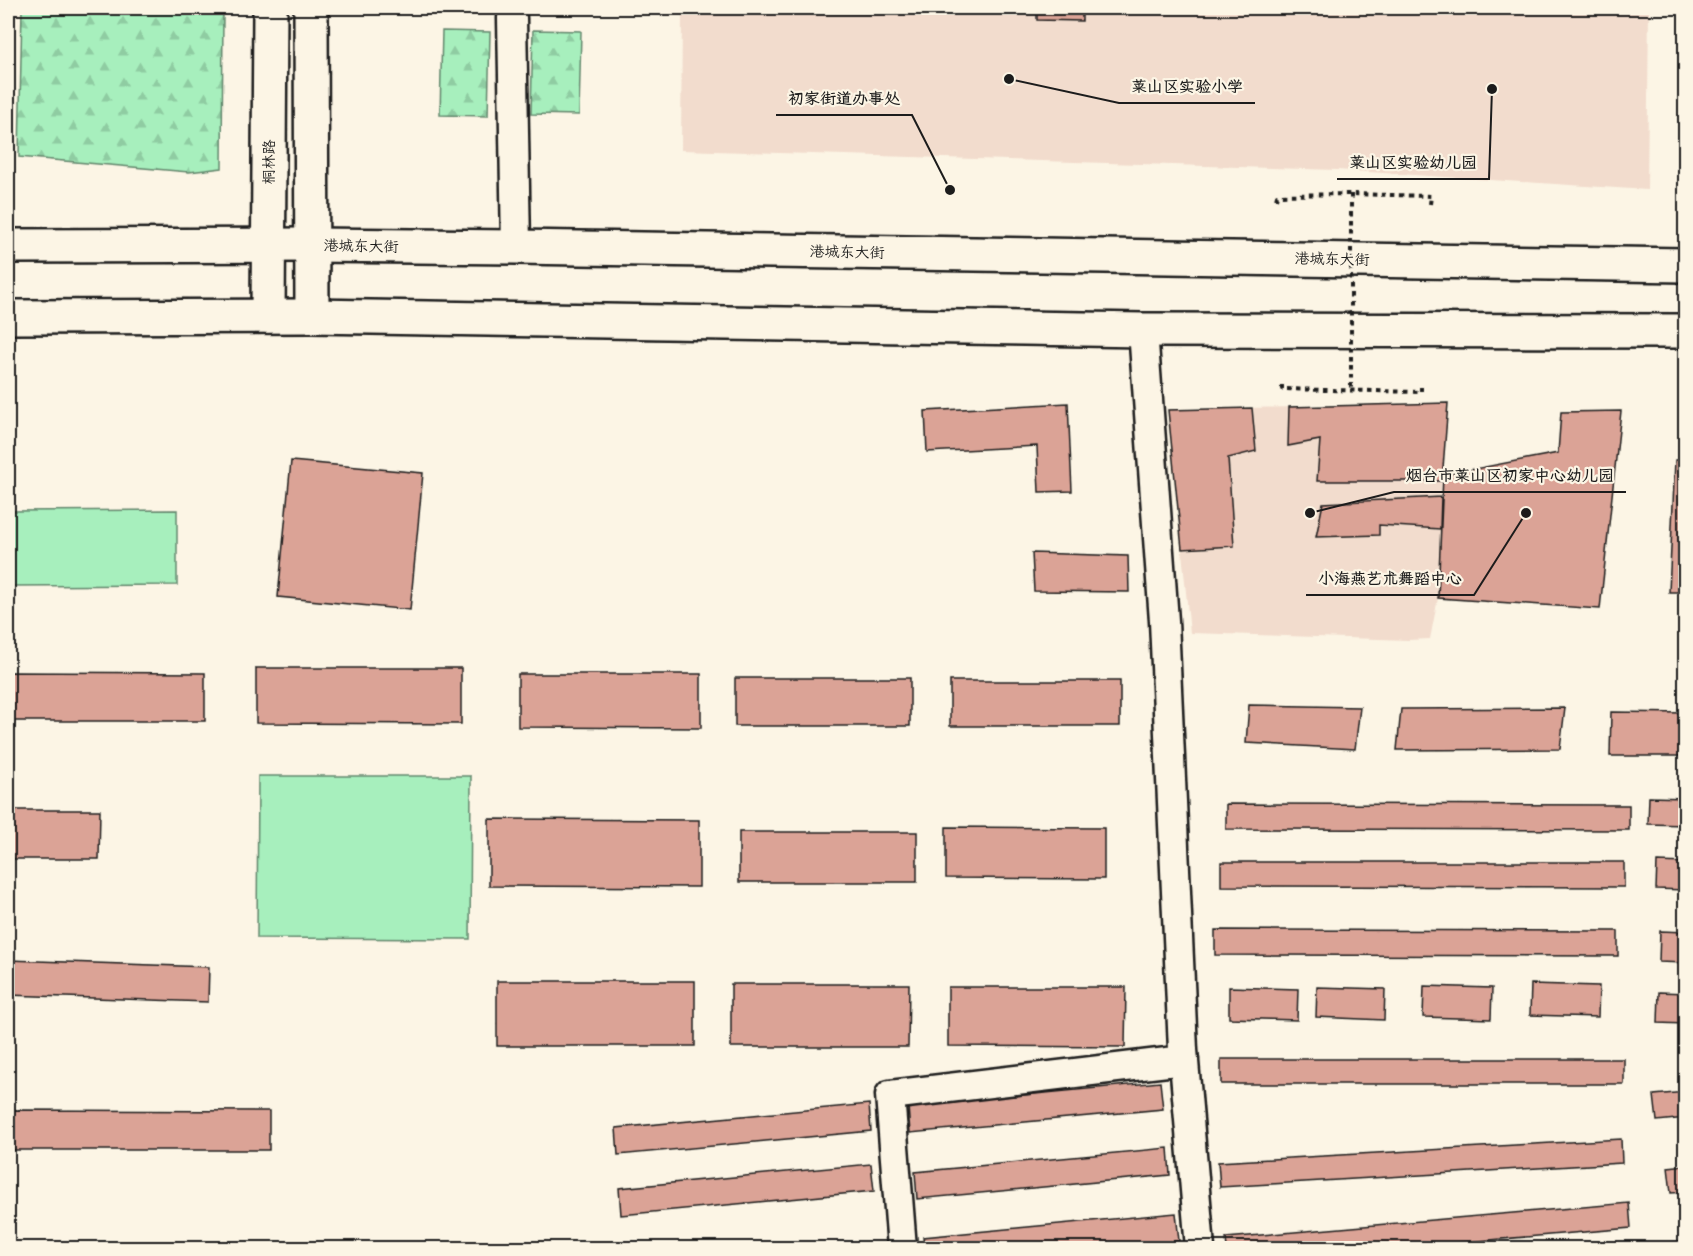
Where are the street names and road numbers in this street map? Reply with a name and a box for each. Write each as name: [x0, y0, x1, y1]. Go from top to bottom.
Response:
street label: 桐林路: [256, 139, 279, 185]
street label: 港城东大街: [323, 232, 399, 257]
street label: 港城东大街: [809, 238, 885, 263]
street label: 港城东大街: [1294, 245, 1370, 270]

